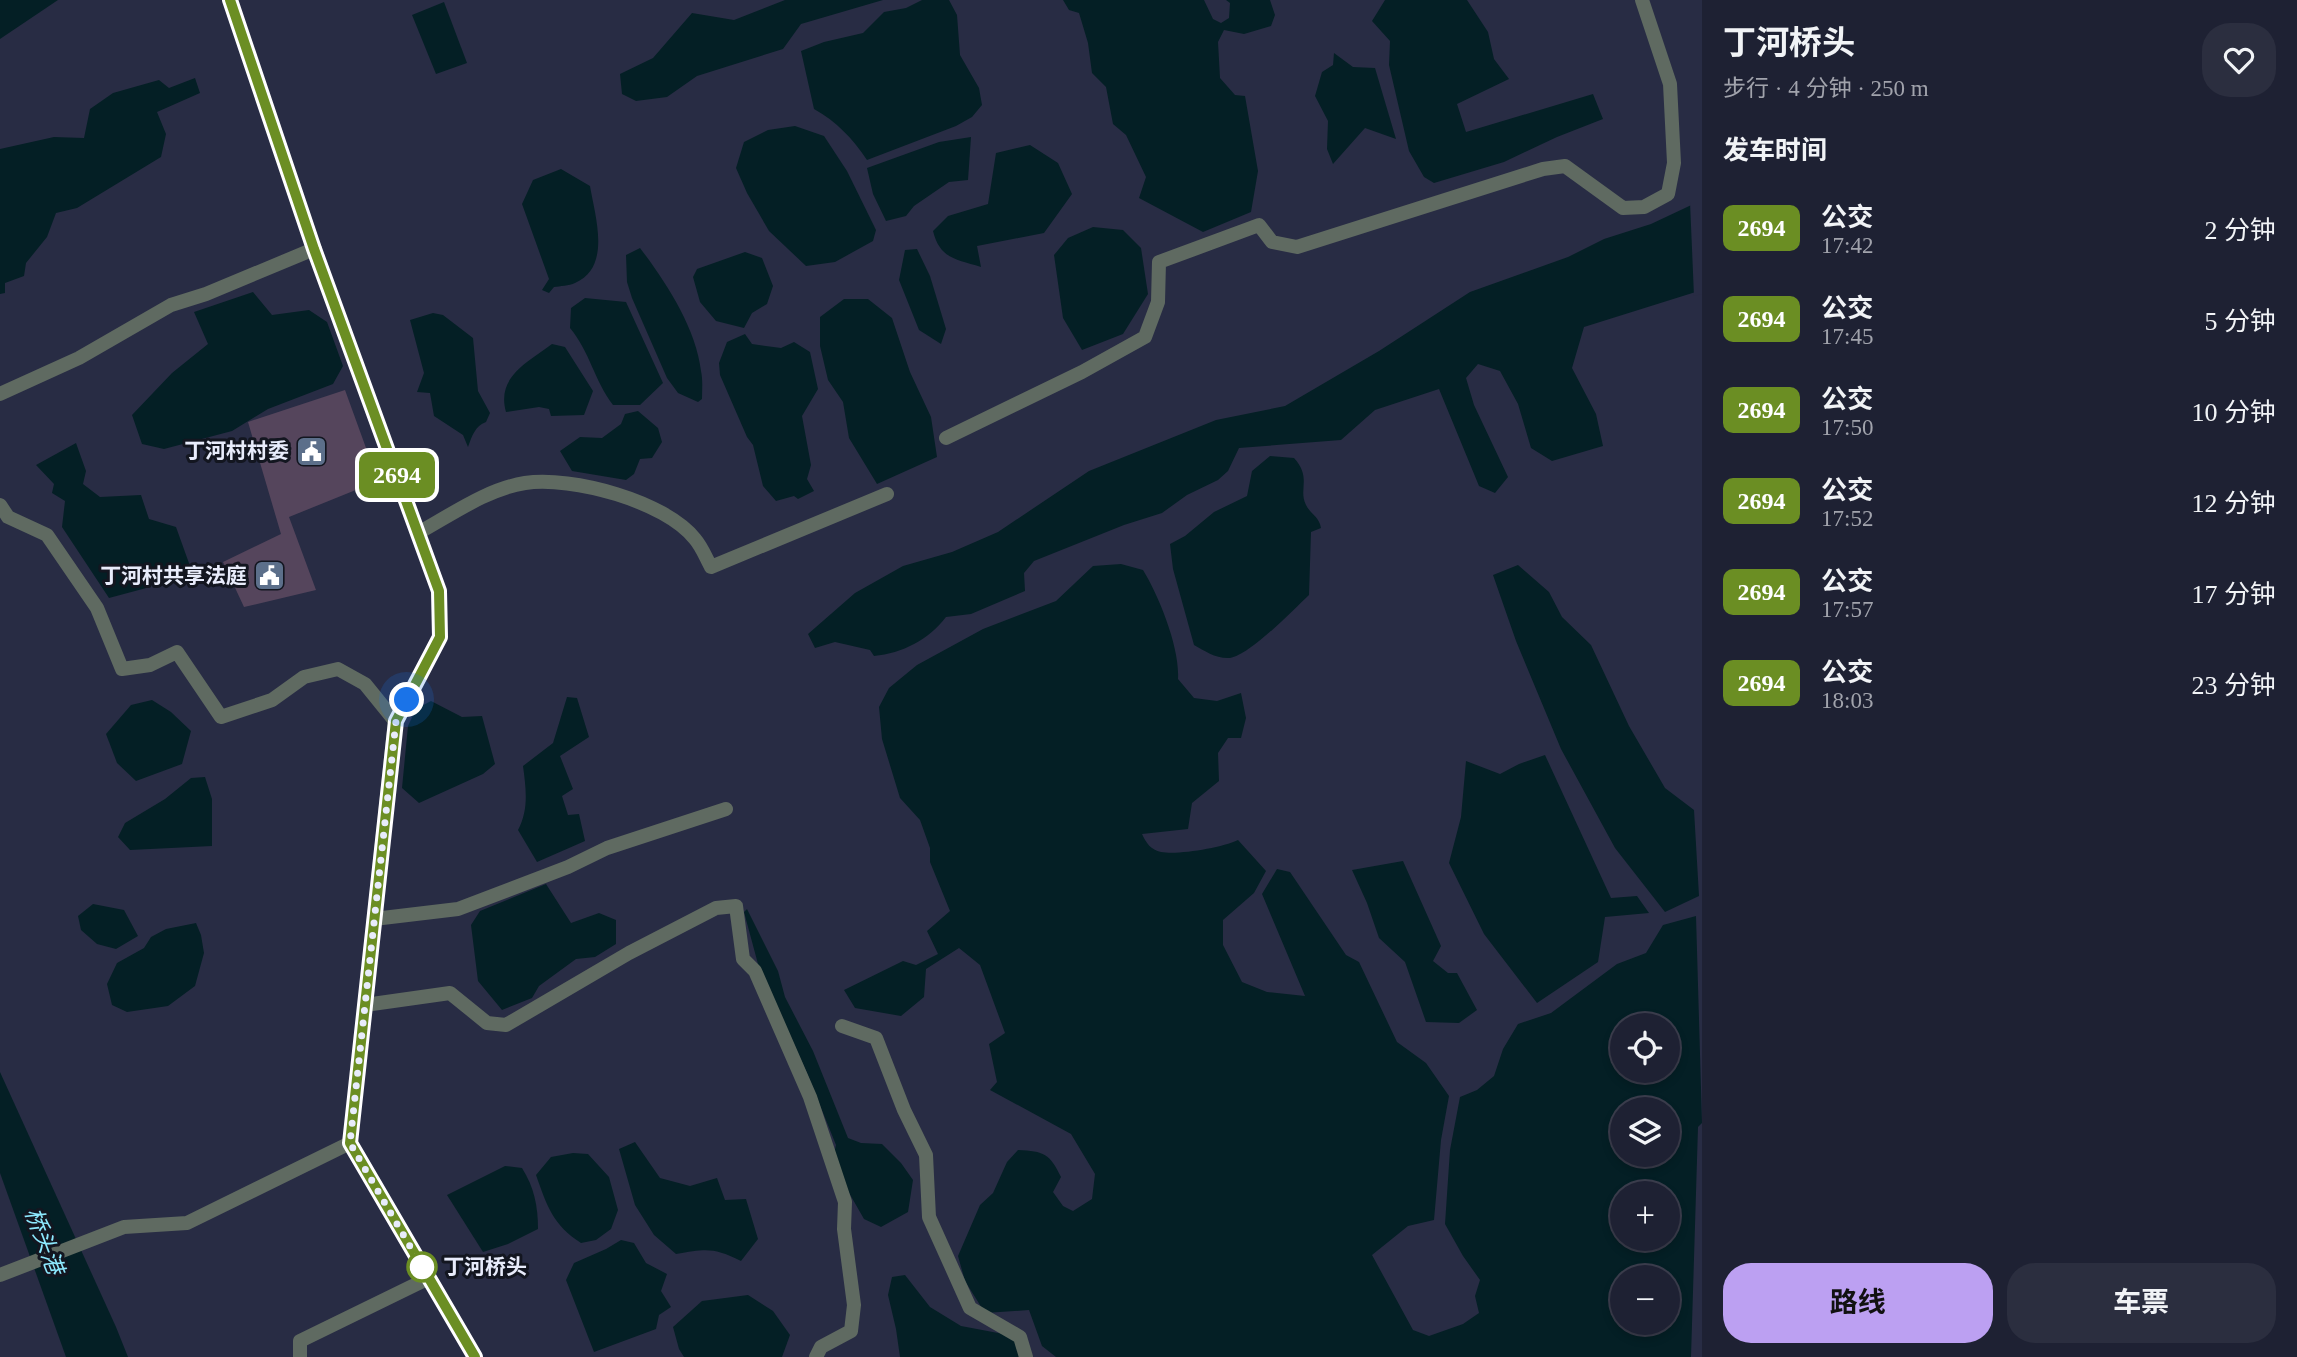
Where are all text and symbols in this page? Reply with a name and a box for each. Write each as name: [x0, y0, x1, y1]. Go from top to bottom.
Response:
button: heart: [2202, 23, 2276, 97]
text: 丁河桥头: [1723, 25, 1855, 61]
text: 步行 · 4 分钟 · 250 m: [1723, 76, 1929, 101]
text: 发车时间: [1723, 136, 1827, 165]
text: 公交: [1821, 203, 1873, 232]
text: 2694: [1738, 215, 1786, 241]
text: 2 分钟: [2204, 216, 2276, 245]
text: 17:42: [1821, 233, 1873, 258]
text: 公交: [1821, 294, 1873, 323]
text: 2694: [1738, 306, 1786, 332]
text: 5 分钟: [2204, 307, 2276, 336]
text: 17:45: [1821, 324, 1873, 349]
text: 公交: [1821, 385, 1873, 414]
text: 2694: [1738, 397, 1786, 423]
text: 10 分钟: [2191, 398, 2276, 427]
text: 17:50: [1821, 415, 1873, 440]
public building icon: 丁河村村委: [295, 434, 329, 468]
place label: 丁河村村委: [184, 439, 289, 463]
line badge: 2694: [348, 452, 446, 498]
text: 2694: [373, 462, 421, 488]
text: 公交: [1821, 476, 1873, 505]
text: 2694: [1738, 488, 1786, 514]
text: 12 分钟: [2191, 489, 2276, 518]
text: 17:52: [1821, 506, 1873, 531]
public building icon: 丁河村共享法庭: [253, 559, 287, 593]
place label: 丁河村共享法庭: [100, 564, 247, 588]
text: 公交: [1821, 567, 1873, 596]
text: 2694: [1738, 579, 1786, 605]
text: 17 分钟: [2191, 580, 2276, 609]
text: 17:57: [1821, 597, 1873, 622]
text: 公交: [1821, 658, 1873, 687]
text: 2694: [1738, 670, 1786, 696]
text: 23 分钟: [2191, 671, 2276, 700]
your location: [389, 682, 424, 717]
text: 18:03: [1821, 688, 1873, 713]
map controls: [1610, 1013, 1680, 1335]
button: locate: [1610, 1013, 1680, 1083]
button: layers: [1610, 1097, 1680, 1167]
button: +: [1610, 1181, 1680, 1251]
water label: 桥头港: [20, 1204, 69, 1280]
marker: 丁河桥头: [407, 1252, 437, 1282]
place label: 丁河桥头: [443, 1255, 527, 1279]
button: 路线: [1723, 1263, 1993, 1343]
button: 车票: [2007, 1263, 2276, 1343]
button: −: [1610, 1265, 1680, 1335]

